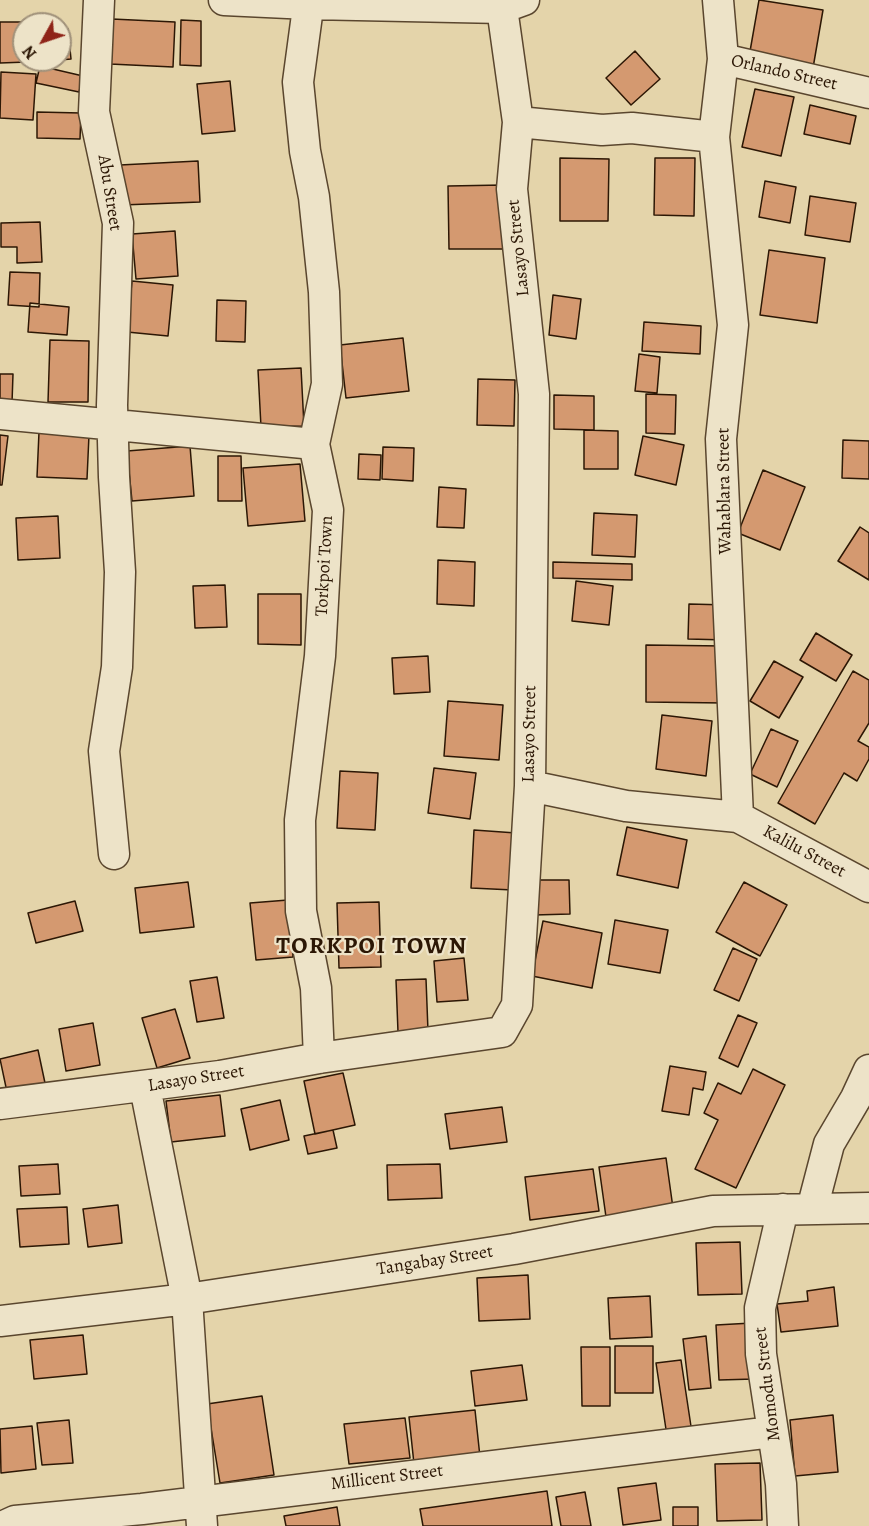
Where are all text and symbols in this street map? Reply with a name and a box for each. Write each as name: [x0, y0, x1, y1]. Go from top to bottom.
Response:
north arrow: [12, 12, 72, 72]
text: N: [18, 41, 42, 64]
street label: Orlando Street: [729, 50, 839, 96]
street label: Abu Street: [92, 153, 126, 233]
street label: Lasayo Street: [503, 198, 535, 298]
street label: Wahablara Street: [713, 428, 737, 554]
street label: Torkpoi Town: [312, 515, 338, 617]
street label: Lasayo Street: [518, 685, 542, 783]
street label: Kalilu Street: [759, 821, 849, 883]
district label: TORKPOI TOWN: [276, 933, 468, 961]
street label: Lasayo Street: [146, 1061, 246, 1097]
street label: Tangabay Street: [375, 1241, 495, 1281]
street label: Momodu Street: [750, 1326, 786, 1442]
street label: Millicent Street: [330, 1460, 444, 1496]

